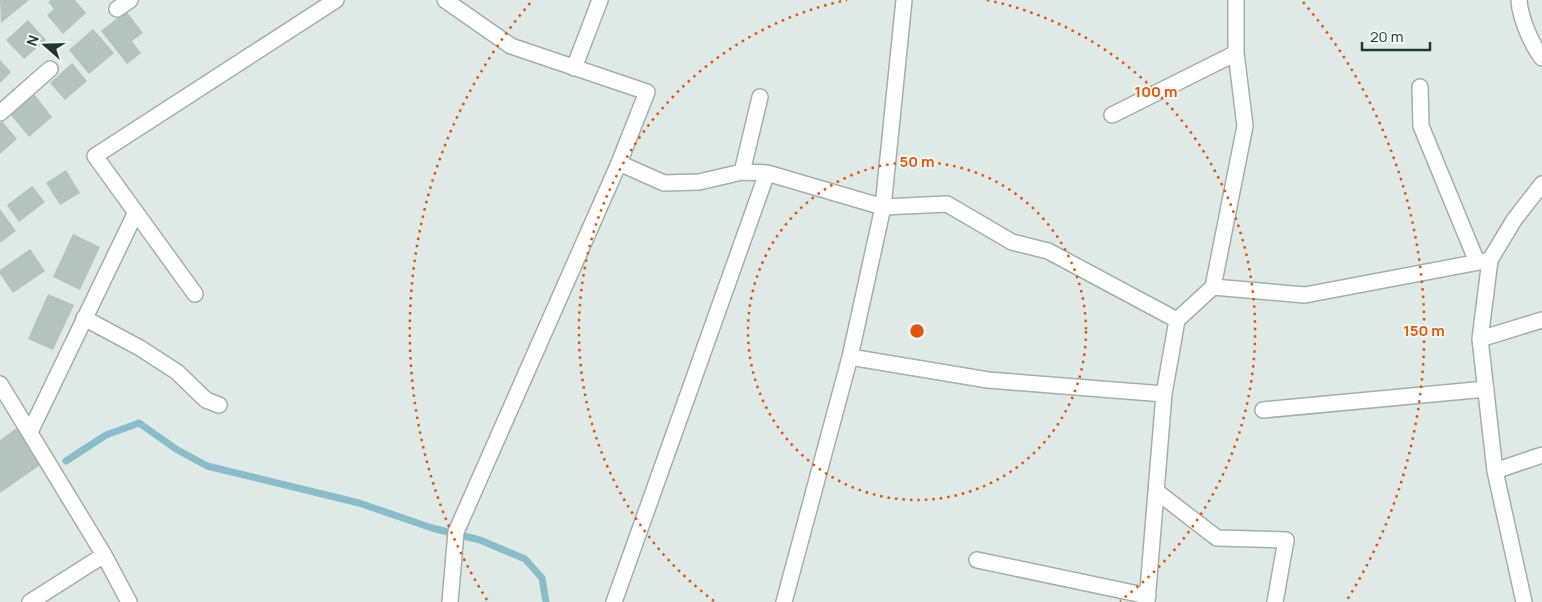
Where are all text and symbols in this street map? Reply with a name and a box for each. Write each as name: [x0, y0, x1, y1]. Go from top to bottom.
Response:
north arrow: [20, 20, 70, 70]
scale bar: [1362, 20, 1430, 52]
text: 20 m: [1370, 26, 1403, 47]
text: N: [22, 32, 43, 48]
text: 100 m: [1135, 81, 1177, 102]
text: 50 m: [899, 151, 935, 172]
text: 150 m: [1403, 320, 1445, 341]
centre of rings: [908, 322, 926, 340]

